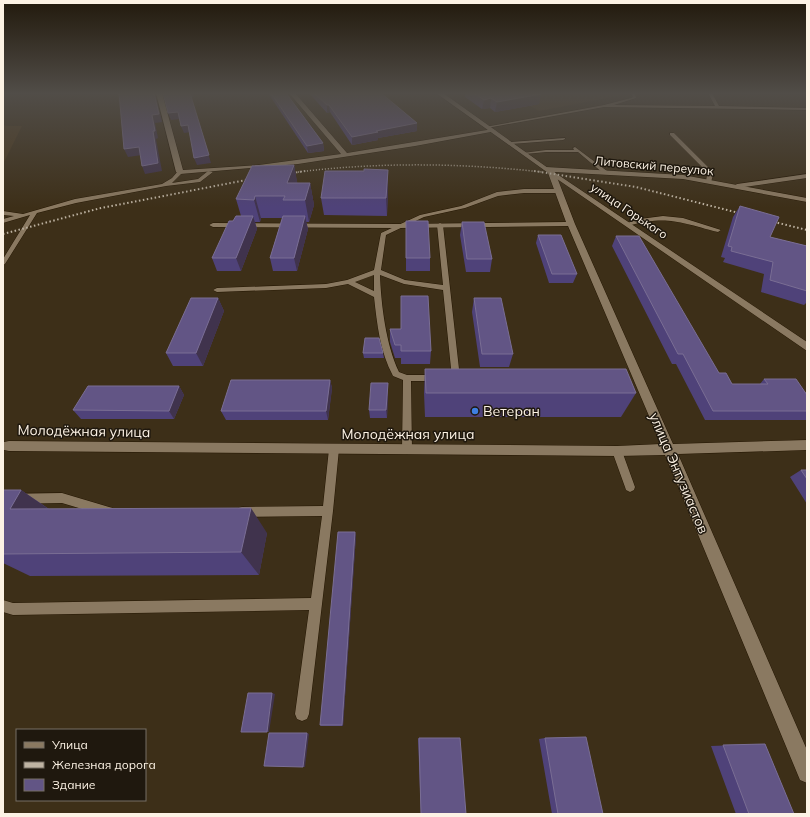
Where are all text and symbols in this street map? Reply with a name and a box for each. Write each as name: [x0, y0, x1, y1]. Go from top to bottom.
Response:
street label: Литовский переулок: [594, 153, 715, 178]
street label: улица Горького: [588, 179, 671, 242]
place label: Ветеран: [483, 402, 540, 420]
marker: Ветеран: [470, 406, 480, 416]
street label: улица Энтузиастов: [645, 410, 713, 536]
street label: Молодёжная улица: [17, 421, 151, 441]
street label: Молодёжная улица: [342, 425, 475, 443]
legend: [16, 729, 146, 801]
text: Улица: [51, 737, 88, 752]
text: Железная дорога: [52, 757, 156, 772]
text: Здание: [52, 777, 96, 792]

